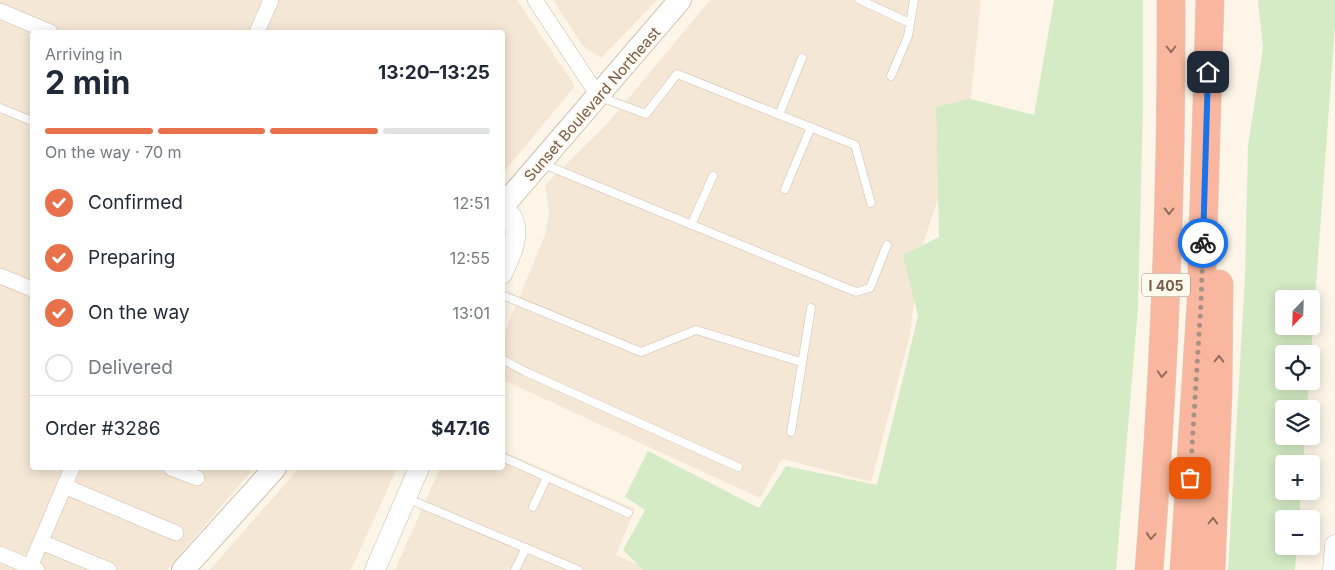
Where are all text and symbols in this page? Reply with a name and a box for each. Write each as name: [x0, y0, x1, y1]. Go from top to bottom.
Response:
street label: Sunset Boulevard Northeast: [520, 23, 664, 185]
text: Arriving in: [45, 44, 122, 64]
one-way arrow: [1166, 45, 1176, 53]
pin: [1187, 51, 1229, 93]
icon: home: [1194, 58, 1222, 86]
text: 13:20–13:25: [378, 61, 490, 84]
text: 2 min: [45, 63, 131, 102]
text: On the way · 70 m: [45, 142, 182, 162]
icon: check: [45, 189, 73, 217]
text: Confirmed: [88, 191, 183, 214]
text: 12:51: [453, 193, 490, 213]
one-way arrow: [1164, 208, 1174, 215]
courier: [1178, 218, 1228, 268]
icon: bike: [1189, 229, 1217, 257]
icon: check: [45, 244, 73, 272]
text: Preparing: [88, 246, 175, 269]
text: 12:55: [450, 248, 490, 268]
road number: I 405: [1142, 274, 1190, 296]
north arrow: [1275, 290, 1320, 335]
map controls: [1275, 290, 1320, 555]
icon: check: [45, 299, 73, 327]
text: On the way: [88, 301, 190, 324]
text: 13:01: [452, 303, 490, 323]
button: locate: [1275, 345, 1320, 390]
one-way arrow: [1214, 355, 1224, 362]
text: Delivered: [88, 356, 173, 379]
one-way arrow: [1157, 370, 1168, 378]
button: layers: [1275, 400, 1320, 445]
text: Order #3286: [45, 417, 160, 440]
text: $47.16: [431, 417, 490, 440]
button: +: [1275, 455, 1320, 500]
pin: [1169, 457, 1211, 499]
icon: bag: [1176, 464, 1204, 492]
button: −: [1275, 510, 1320, 555]
one-way arrow: [1208, 517, 1219, 525]
one-way arrow: [1146, 532, 1157, 540]

